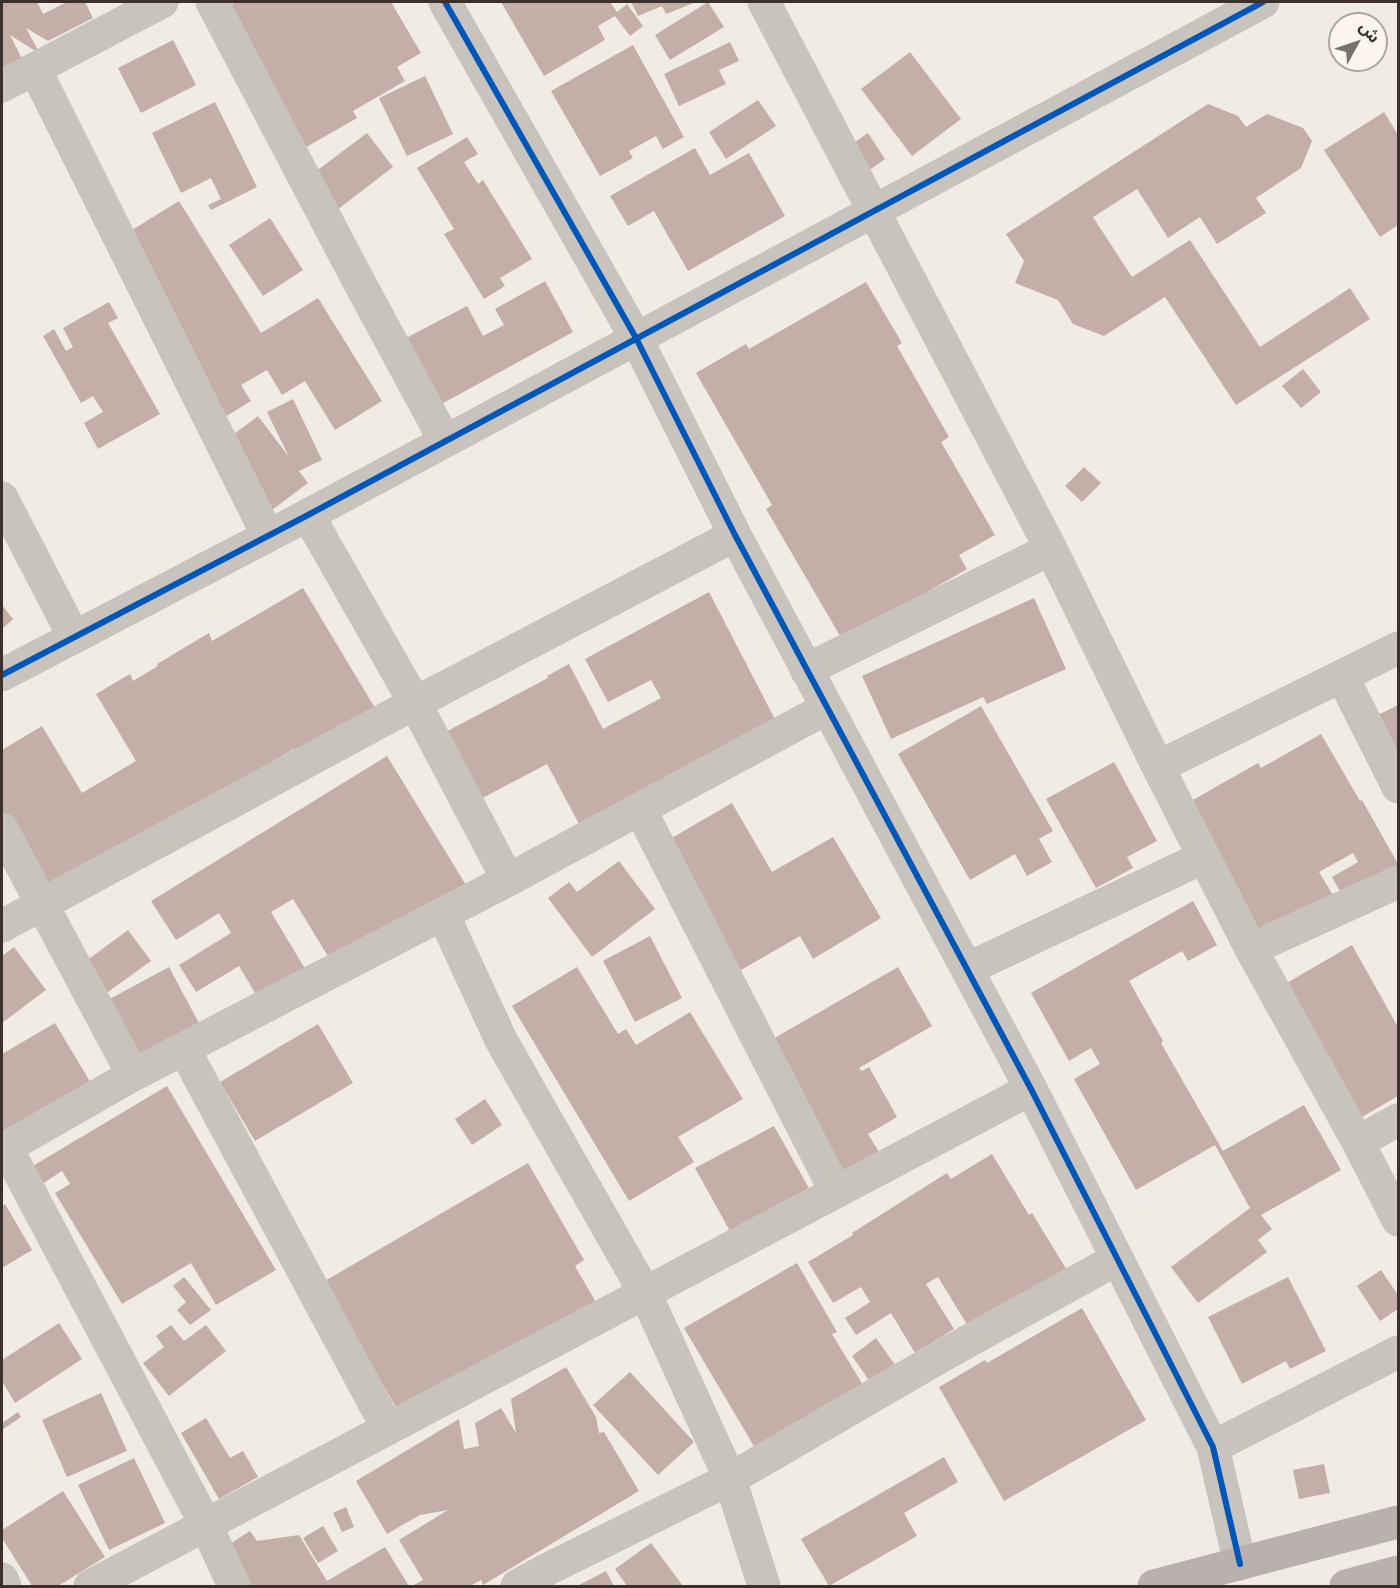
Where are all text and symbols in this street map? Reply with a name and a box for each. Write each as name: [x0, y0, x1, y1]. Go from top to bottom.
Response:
north arrow: [1328, 12, 1388, 72]
text: ش: [1356, 17, 1385, 47]

